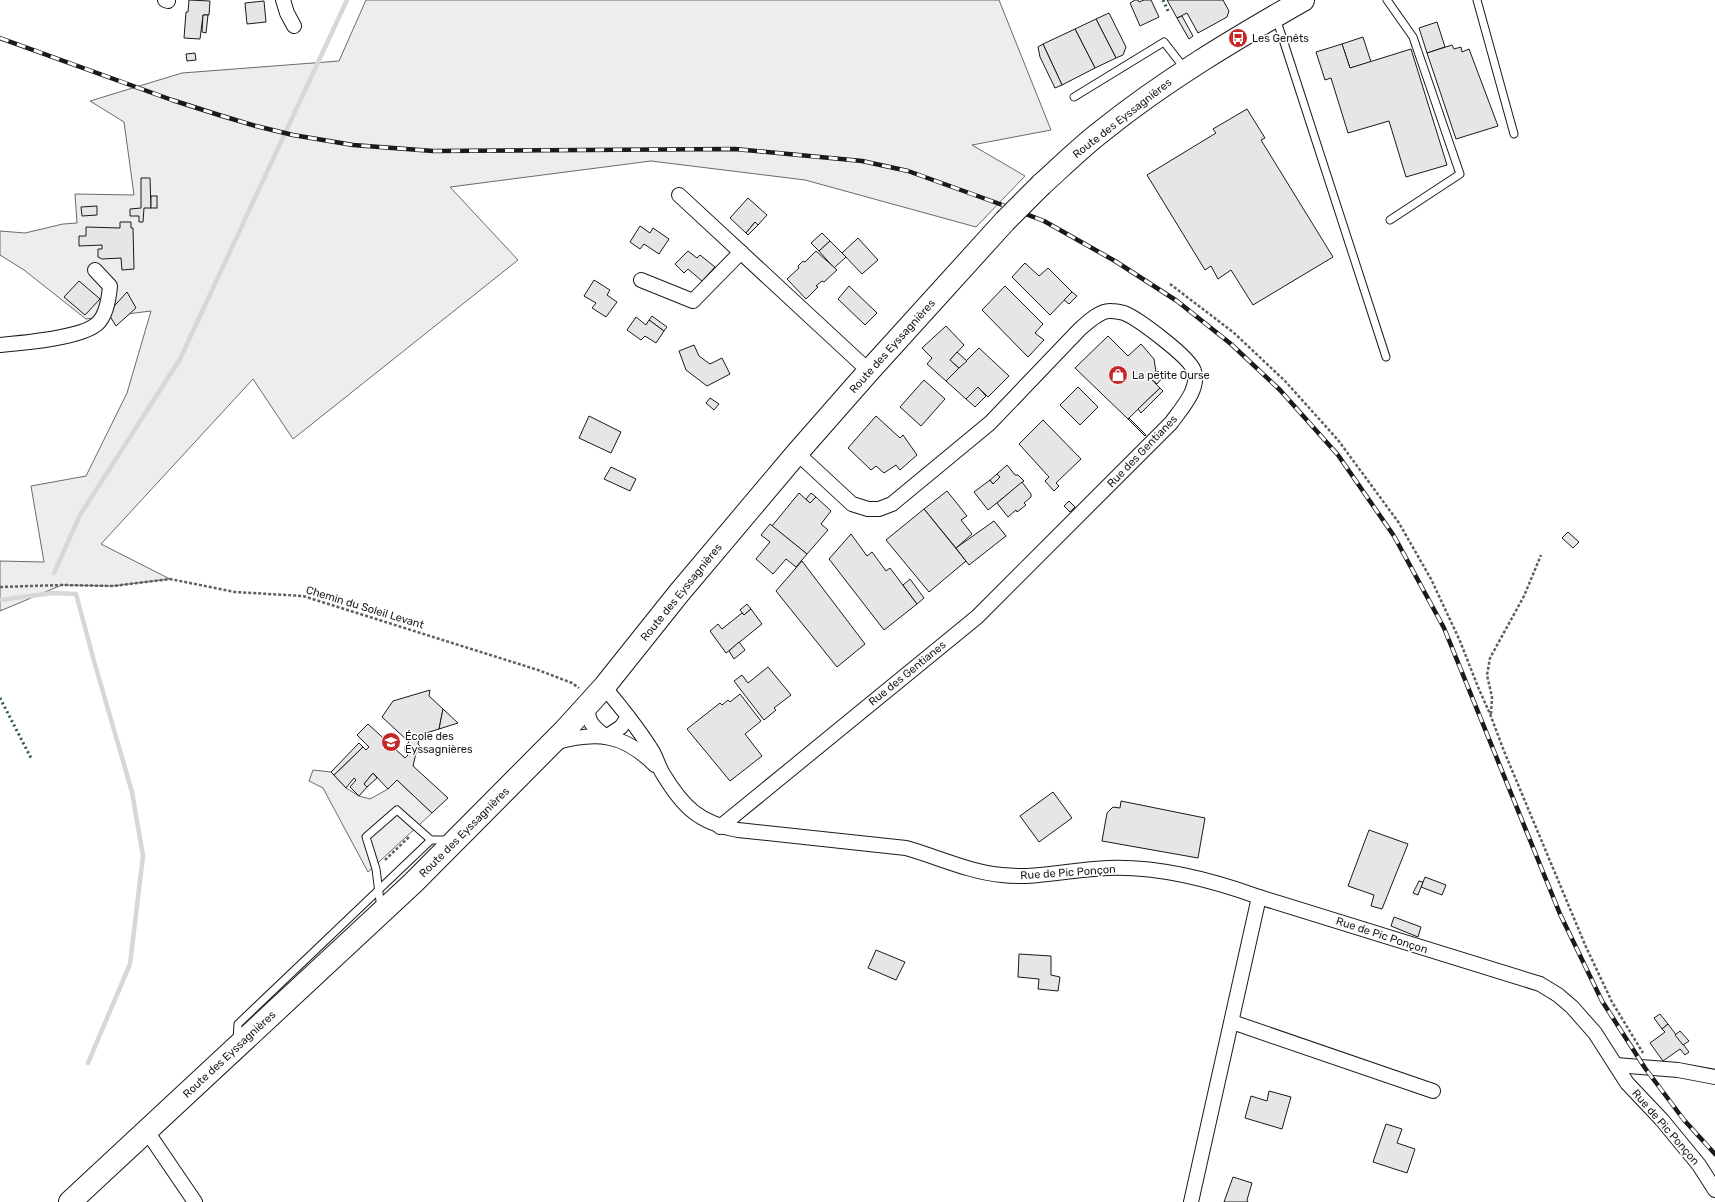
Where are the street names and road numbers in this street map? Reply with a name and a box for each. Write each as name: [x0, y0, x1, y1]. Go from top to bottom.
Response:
street label: Route des Eyssagnières: [1070, 76, 1175, 161]
street label: Route des Eyssagnières: [847, 296, 938, 396]
street label: Rue des Gentianes: [1105, 412, 1180, 490]
street label: Route des Eyssagnières: [638, 541, 725, 644]
street label: Chemin du Soleil Levant: [304, 583, 426, 632]
street label: Rue des Gentianes: [866, 638, 949, 708]
street label: Route des Eyssagnières: [417, 784, 512, 880]
street label: Rue de Pic Ponçon: [1020, 863, 1116, 882]
street label: Rue de Pic Ponçon: [1334, 915, 1429, 956]
street label: Route des Eyssagnières: [180, 1008, 279, 1101]
street label: Rue de Pic Ponçon: [1629, 1087, 1702, 1168]

